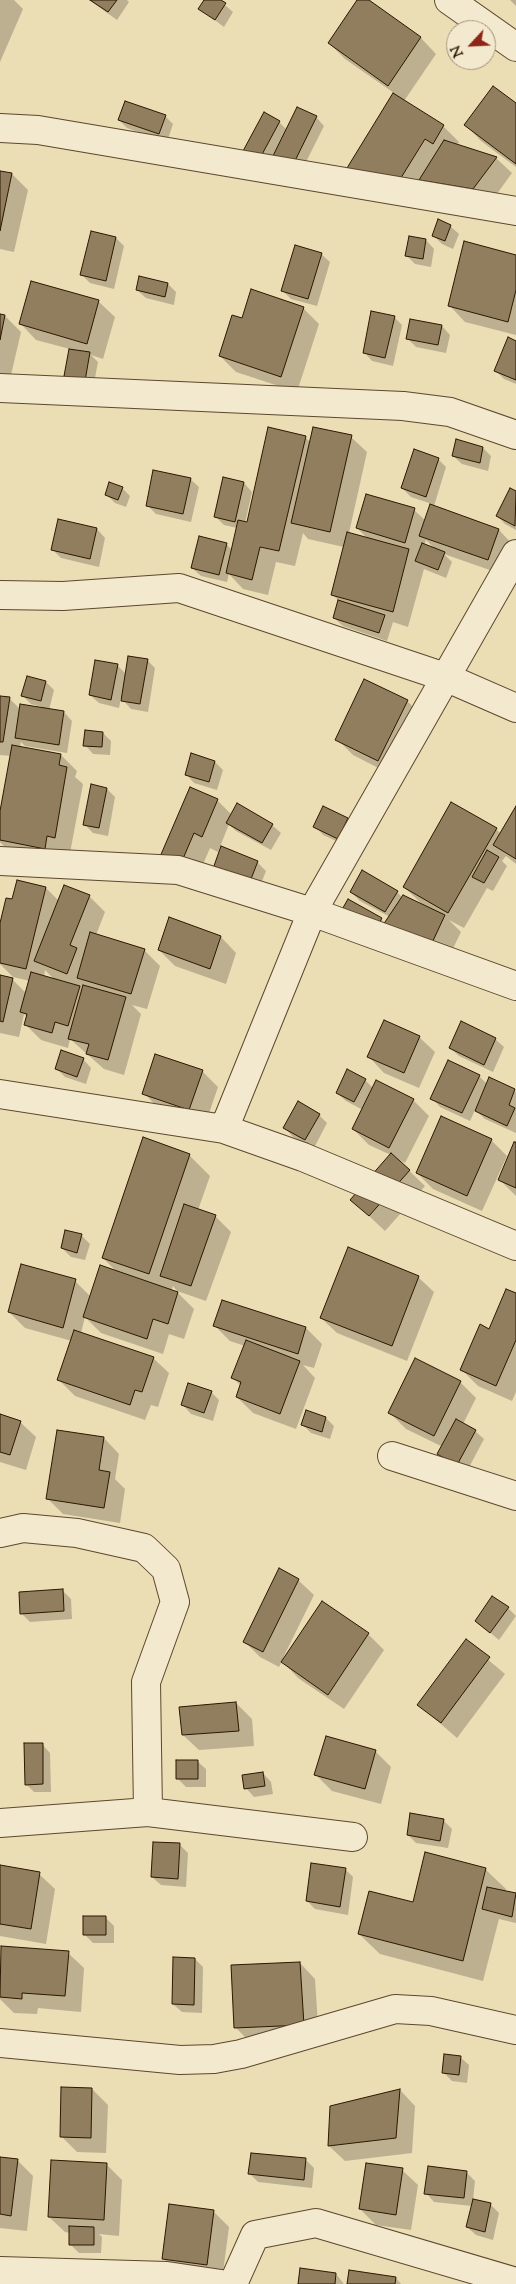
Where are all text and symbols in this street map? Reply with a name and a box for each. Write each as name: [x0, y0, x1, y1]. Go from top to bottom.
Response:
north arrow: [446, 20, 496, 70]
text: N: [447, 42, 470, 60]

